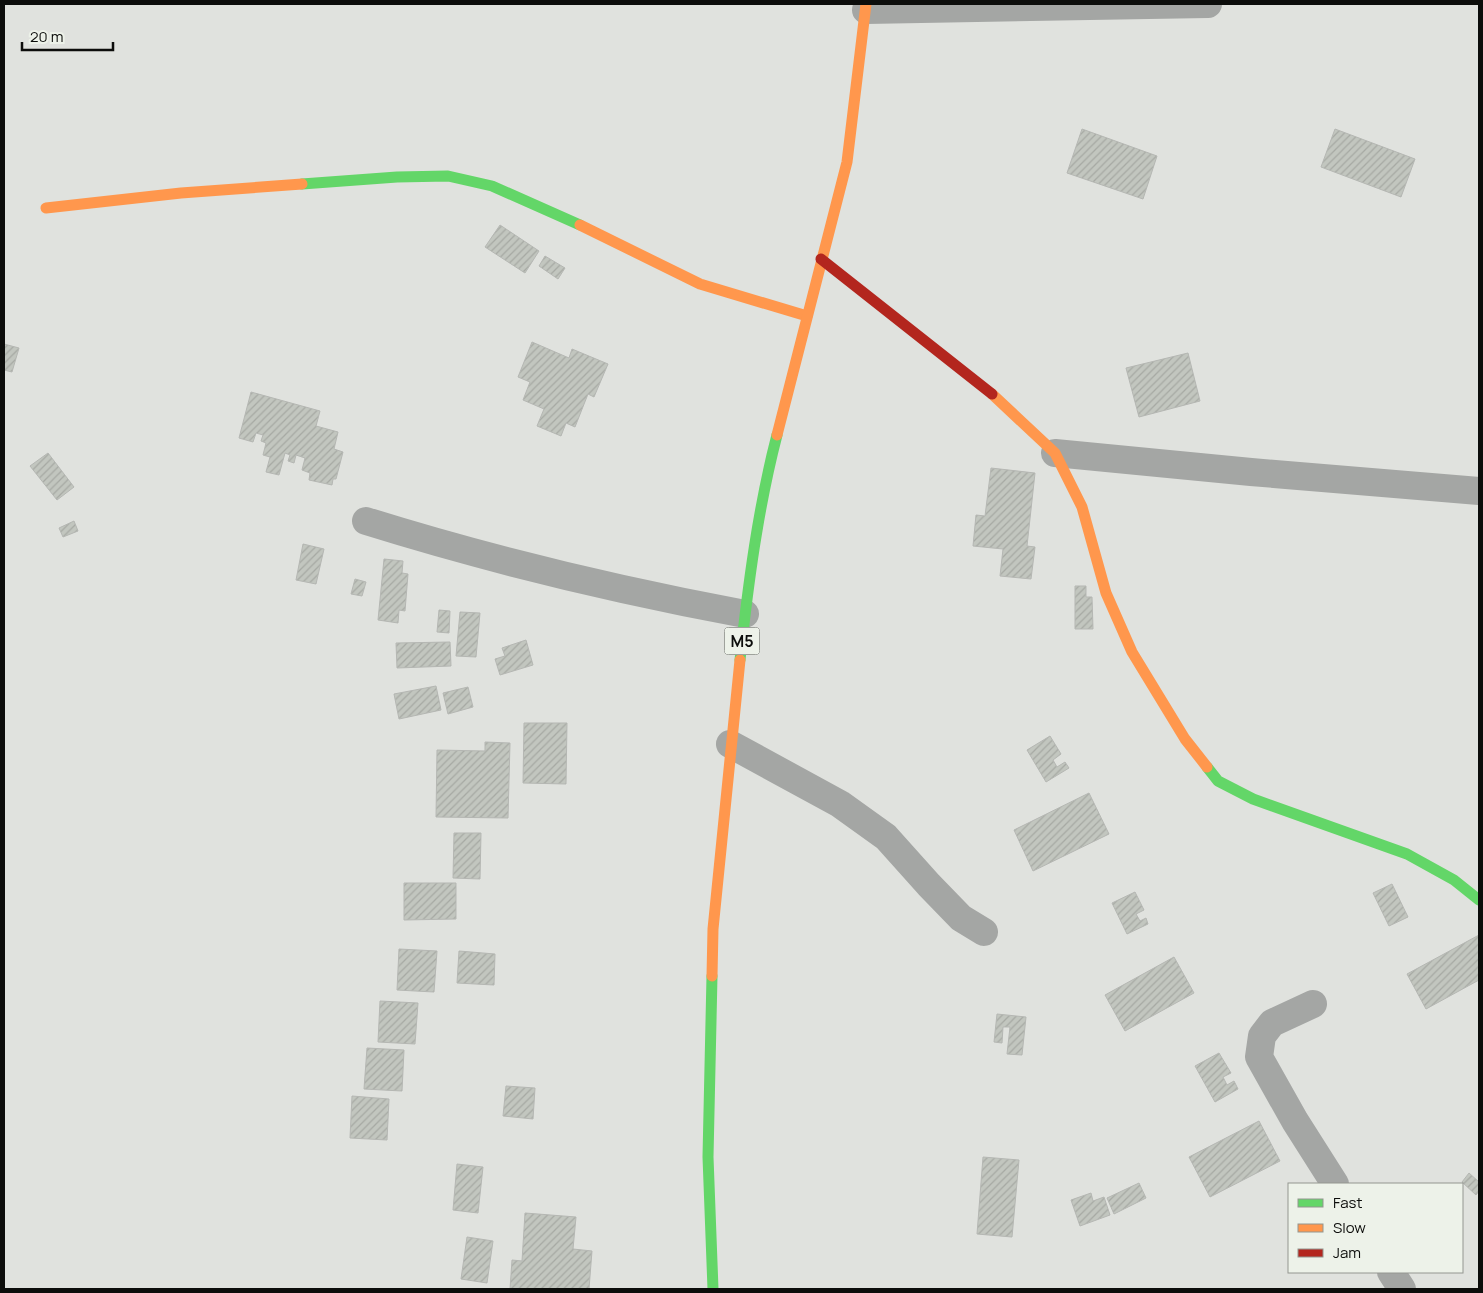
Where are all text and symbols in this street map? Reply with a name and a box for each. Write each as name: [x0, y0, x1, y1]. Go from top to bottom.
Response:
scale bar: [22, 20, 114, 52]
text: 20 m: [30, 26, 63, 47]
road number: M5: [724, 627, 760, 654]
legend: [1288, 1183, 1463, 1273]
text: Fast: [1333, 1192, 1362, 1213]
text: Slow: [1333, 1217, 1366, 1238]
text: Jam: [1333, 1242, 1361, 1263]

